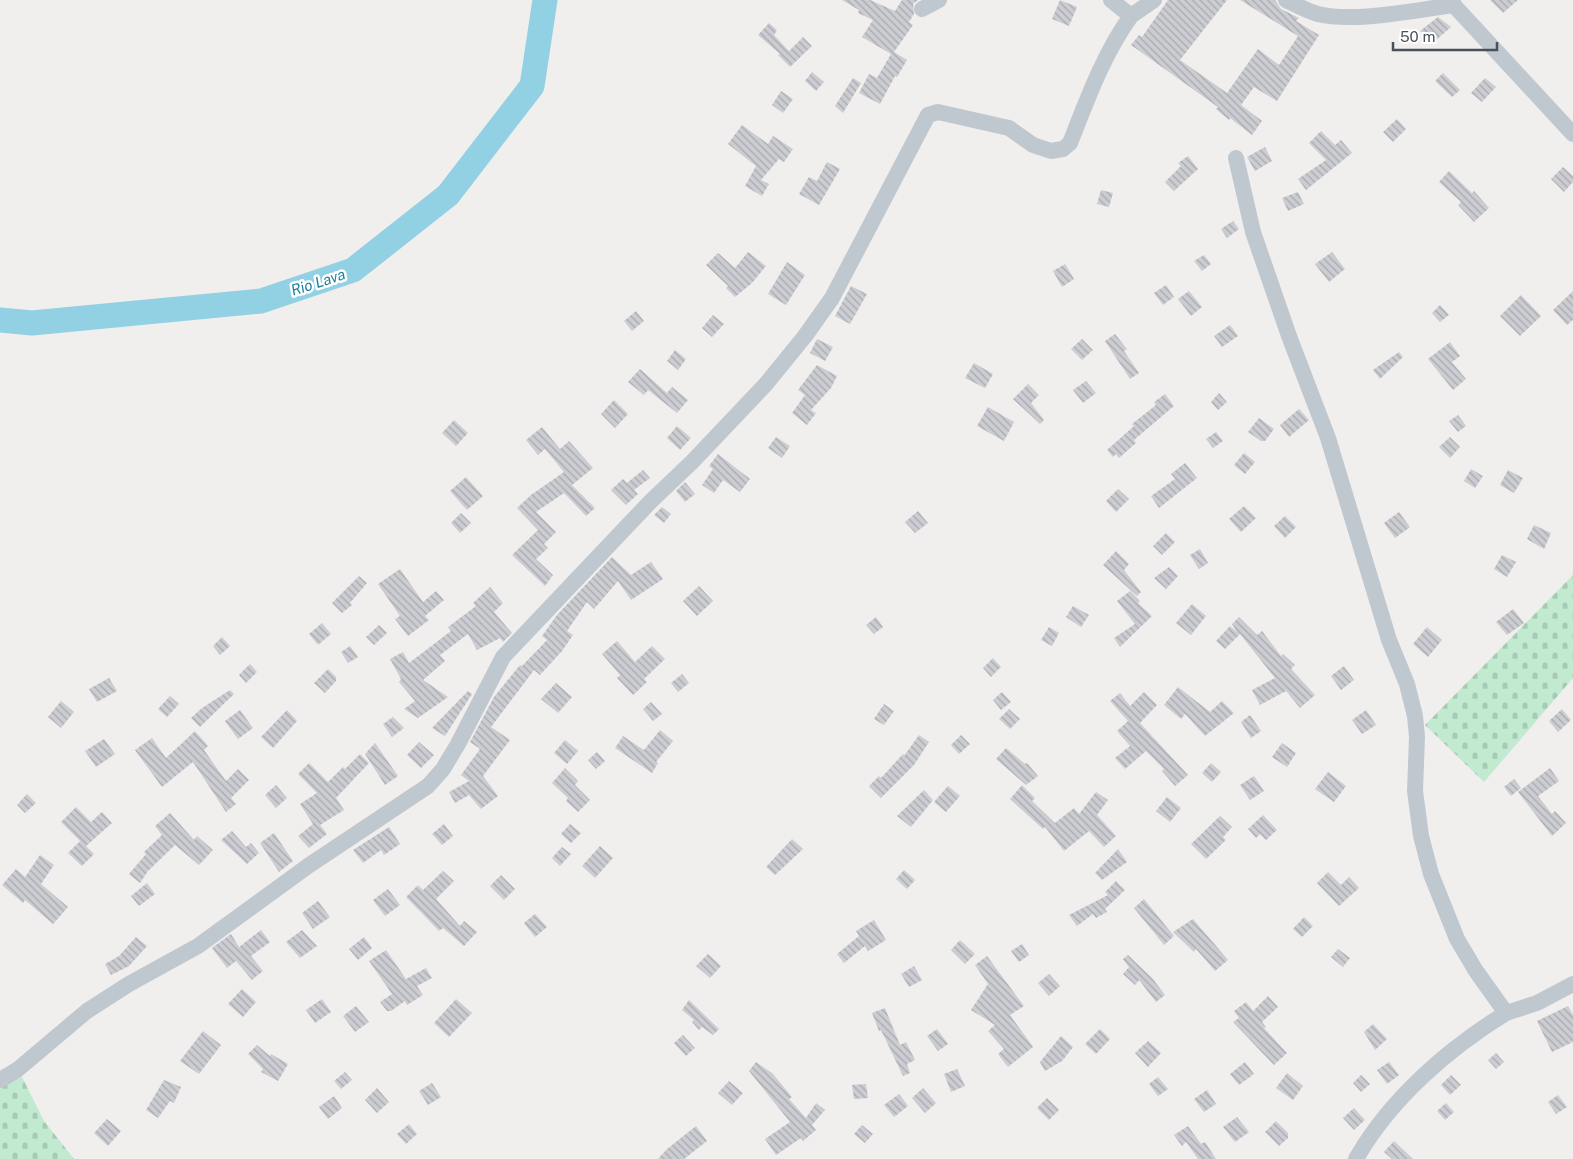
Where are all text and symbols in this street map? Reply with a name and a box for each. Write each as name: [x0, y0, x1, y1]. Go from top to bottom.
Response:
scale bar: [1393, 20, 1497, 52]
text: 50 m: [1400, 28, 1435, 45]
water label: Rio Lava: [289, 265, 347, 299]

